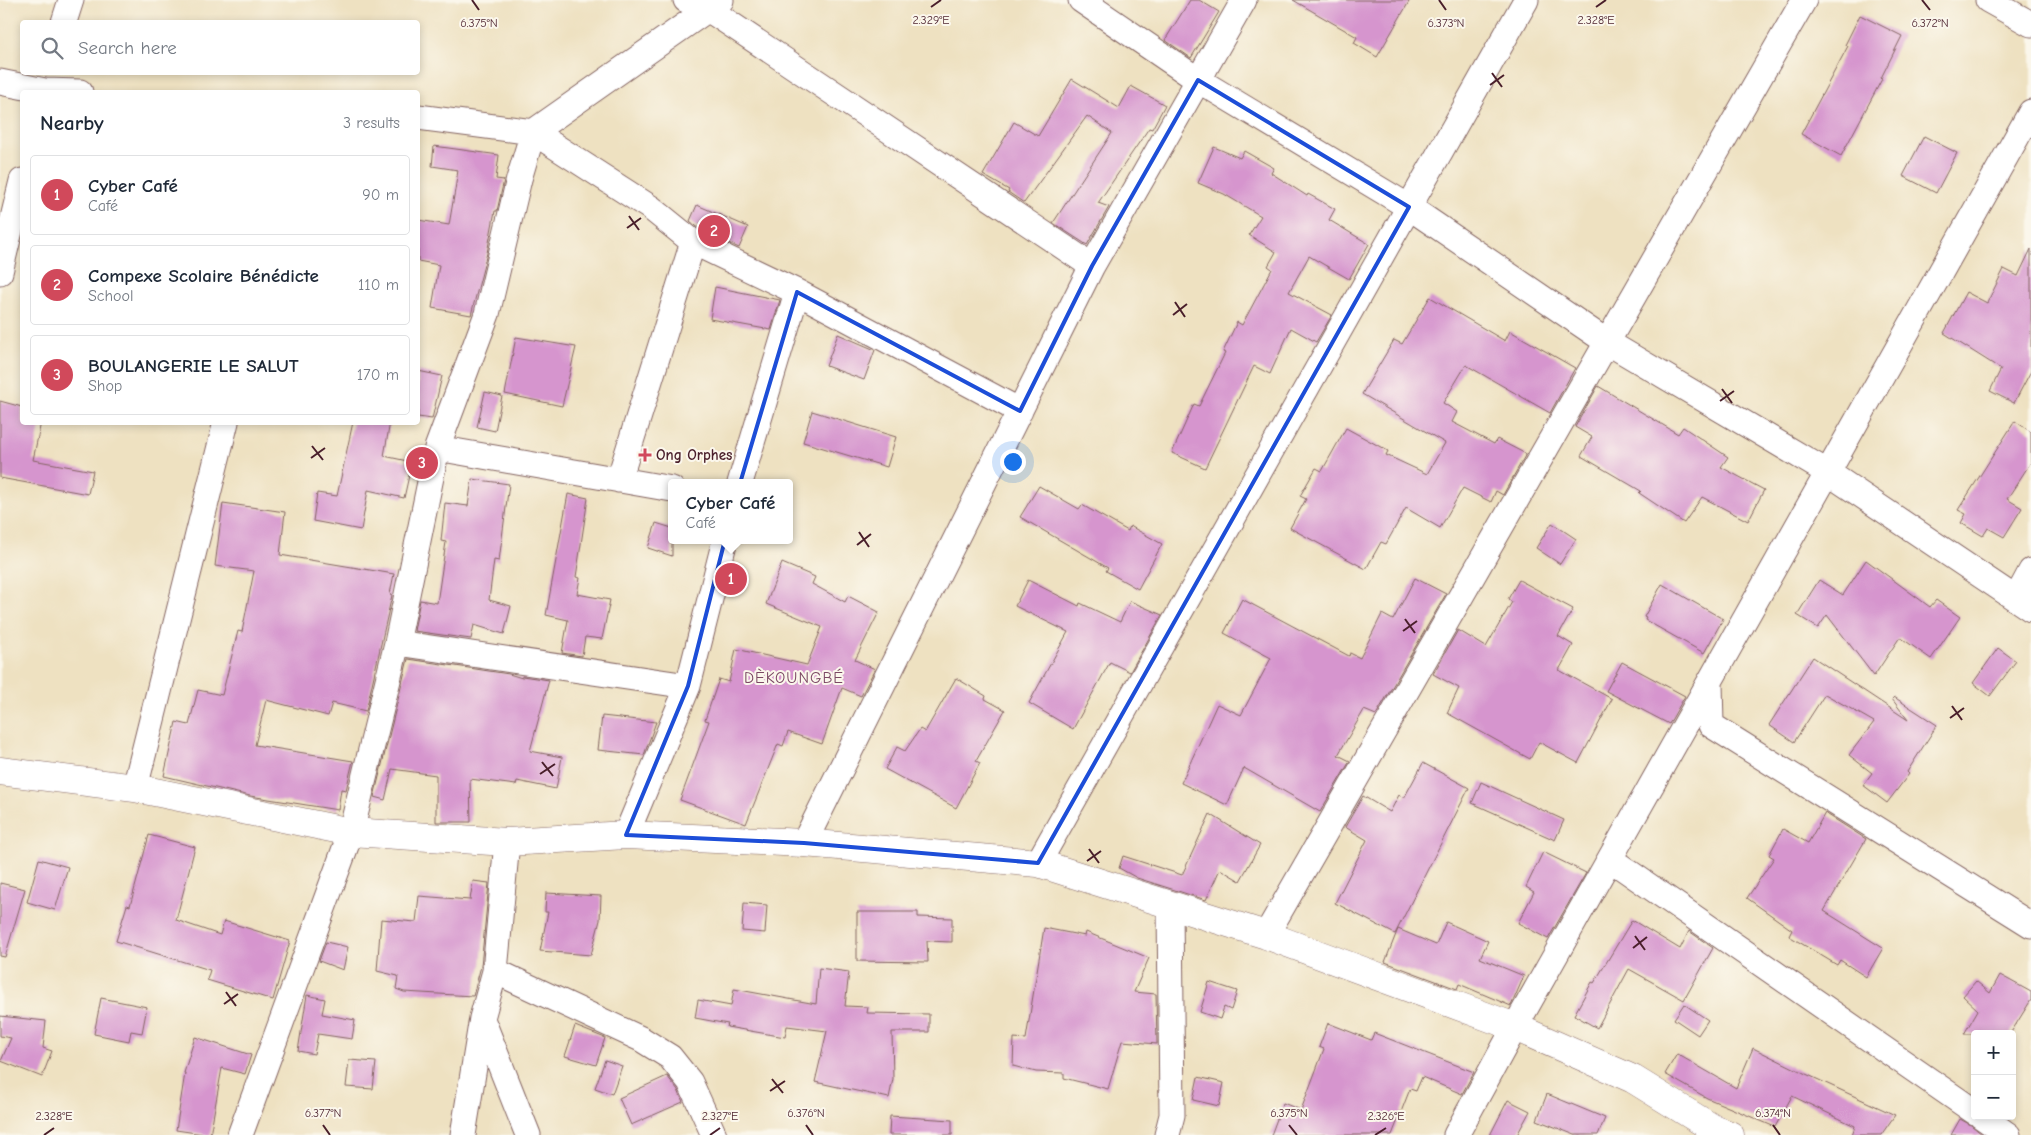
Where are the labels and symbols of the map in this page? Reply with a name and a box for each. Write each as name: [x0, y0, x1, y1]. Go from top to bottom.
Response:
text: 2.329°E: [912, 13, 950, 27]
text: 2.328°E: [1578, 13, 1614, 27]
text: 6.375°N: [460, 16, 498, 30]
text: 6.373°N: [1427, 16, 1465, 30]
text: 6.372°N: [1911, 16, 1949, 30]
pin: 2: [698, 212, 730, 250]
pin: 3: [406, 444, 438, 482]
place label: Ong Orphes: [656, 446, 732, 464]
marker: Ong Orphes: [638, 448, 652, 462]
your location: [1000, 449, 1026, 475]
pin: 1: [715, 560, 747, 598]
district label: DÈKOUNGBÉ: [744, 668, 844, 687]
text: 6.377°N: [305, 1106, 341, 1120]
text: 6.376°N: [787, 1106, 825, 1120]
text: 6.375°N: [1270, 1106, 1308, 1120]
text: 6.374°N: [1755, 1106, 1791, 1120]
text: 2.328°E: [36, 1109, 72, 1123]
text: 2.327°E: [702, 1109, 738, 1123]
text: 2.326°E: [1367, 1109, 1405, 1123]

